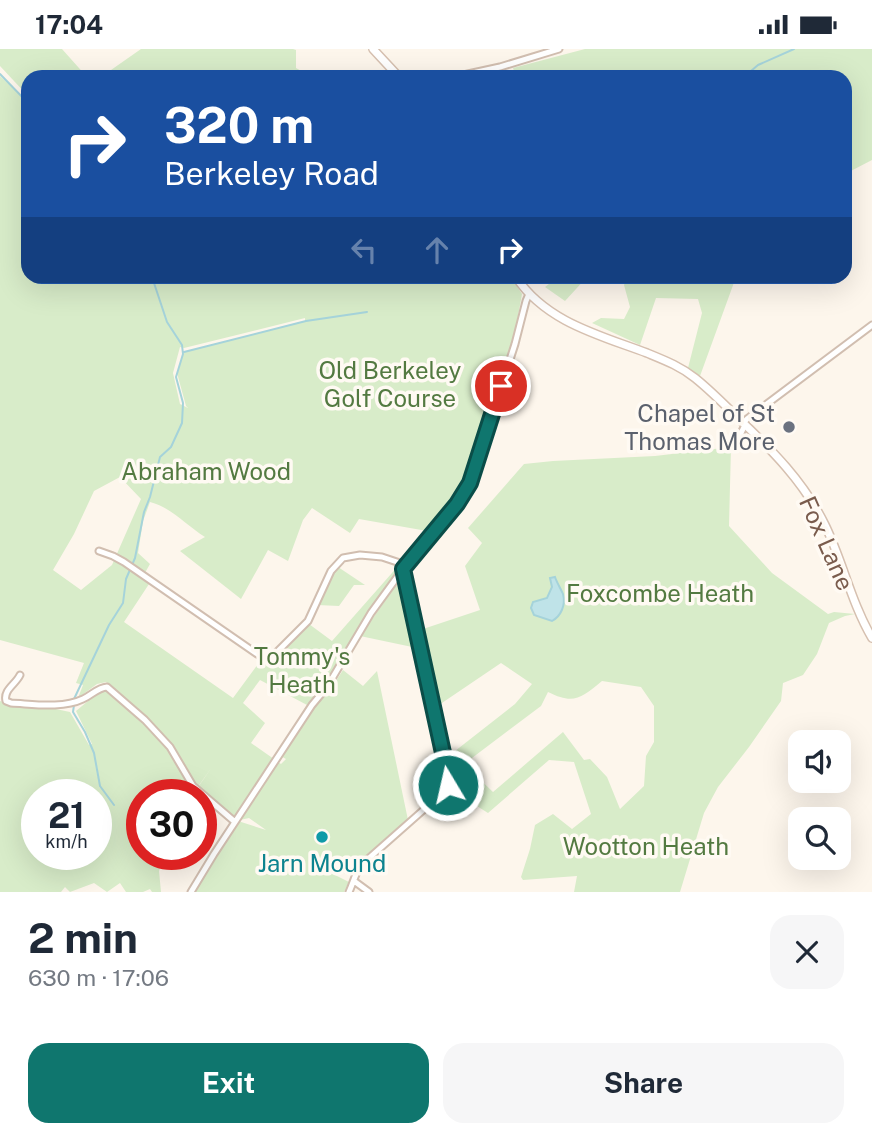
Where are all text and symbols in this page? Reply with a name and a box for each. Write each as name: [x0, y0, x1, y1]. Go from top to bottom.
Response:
text: 17:04: [35, 9, 103, 40]
text: 320 m: [164, 96, 314, 154]
icon: right: [49, 98, 140, 189]
text: Berkeley Road: [164, 155, 379, 192]
icon: left: [345, 231, 383, 269]
icon: ahead: [418, 231, 456, 269]
icon: right: [491, 231, 529, 269]
park label: Old Berkeley Golf Course: [319, 356, 462, 412]
pin: [471, 356, 531, 416]
icon: arrive: [482, 367, 520, 405]
place label: Chapel of St Thomas More: [624, 399, 775, 455]
marker: Chapel of St Thomas More: [781, 419, 797, 435]
park label: Abraham Wood: [121, 457, 291, 485]
street label: Fox Lane: [794, 492, 860, 594]
park label: Foxcombe Heath: [566, 579, 754, 607]
park label: Tommy's Heath: [254, 642, 350, 698]
map controls: [788, 730, 851, 870]
button: sound: [788, 730, 851, 793]
position arrow: [411, 748, 485, 822]
speed limit sign: 30: [126, 779, 217, 870]
text: 21: [48, 795, 85, 836]
button: search: [788, 807, 851, 870]
marker: Jarn Mound: [314, 829, 330, 845]
text: km/h: [45, 831, 88, 852]
park label: Wootton Heath: [563, 832, 729, 860]
place label: Jarn Mound: [258, 849, 386, 877]
text: 2 min: [28, 913, 138, 962]
button: close: [770, 915, 844, 989]
text: 630 m · 17:06: [28, 964, 169, 991]
button: Exit: [28, 1043, 429, 1123]
button: Share: [443, 1043, 844, 1123]

